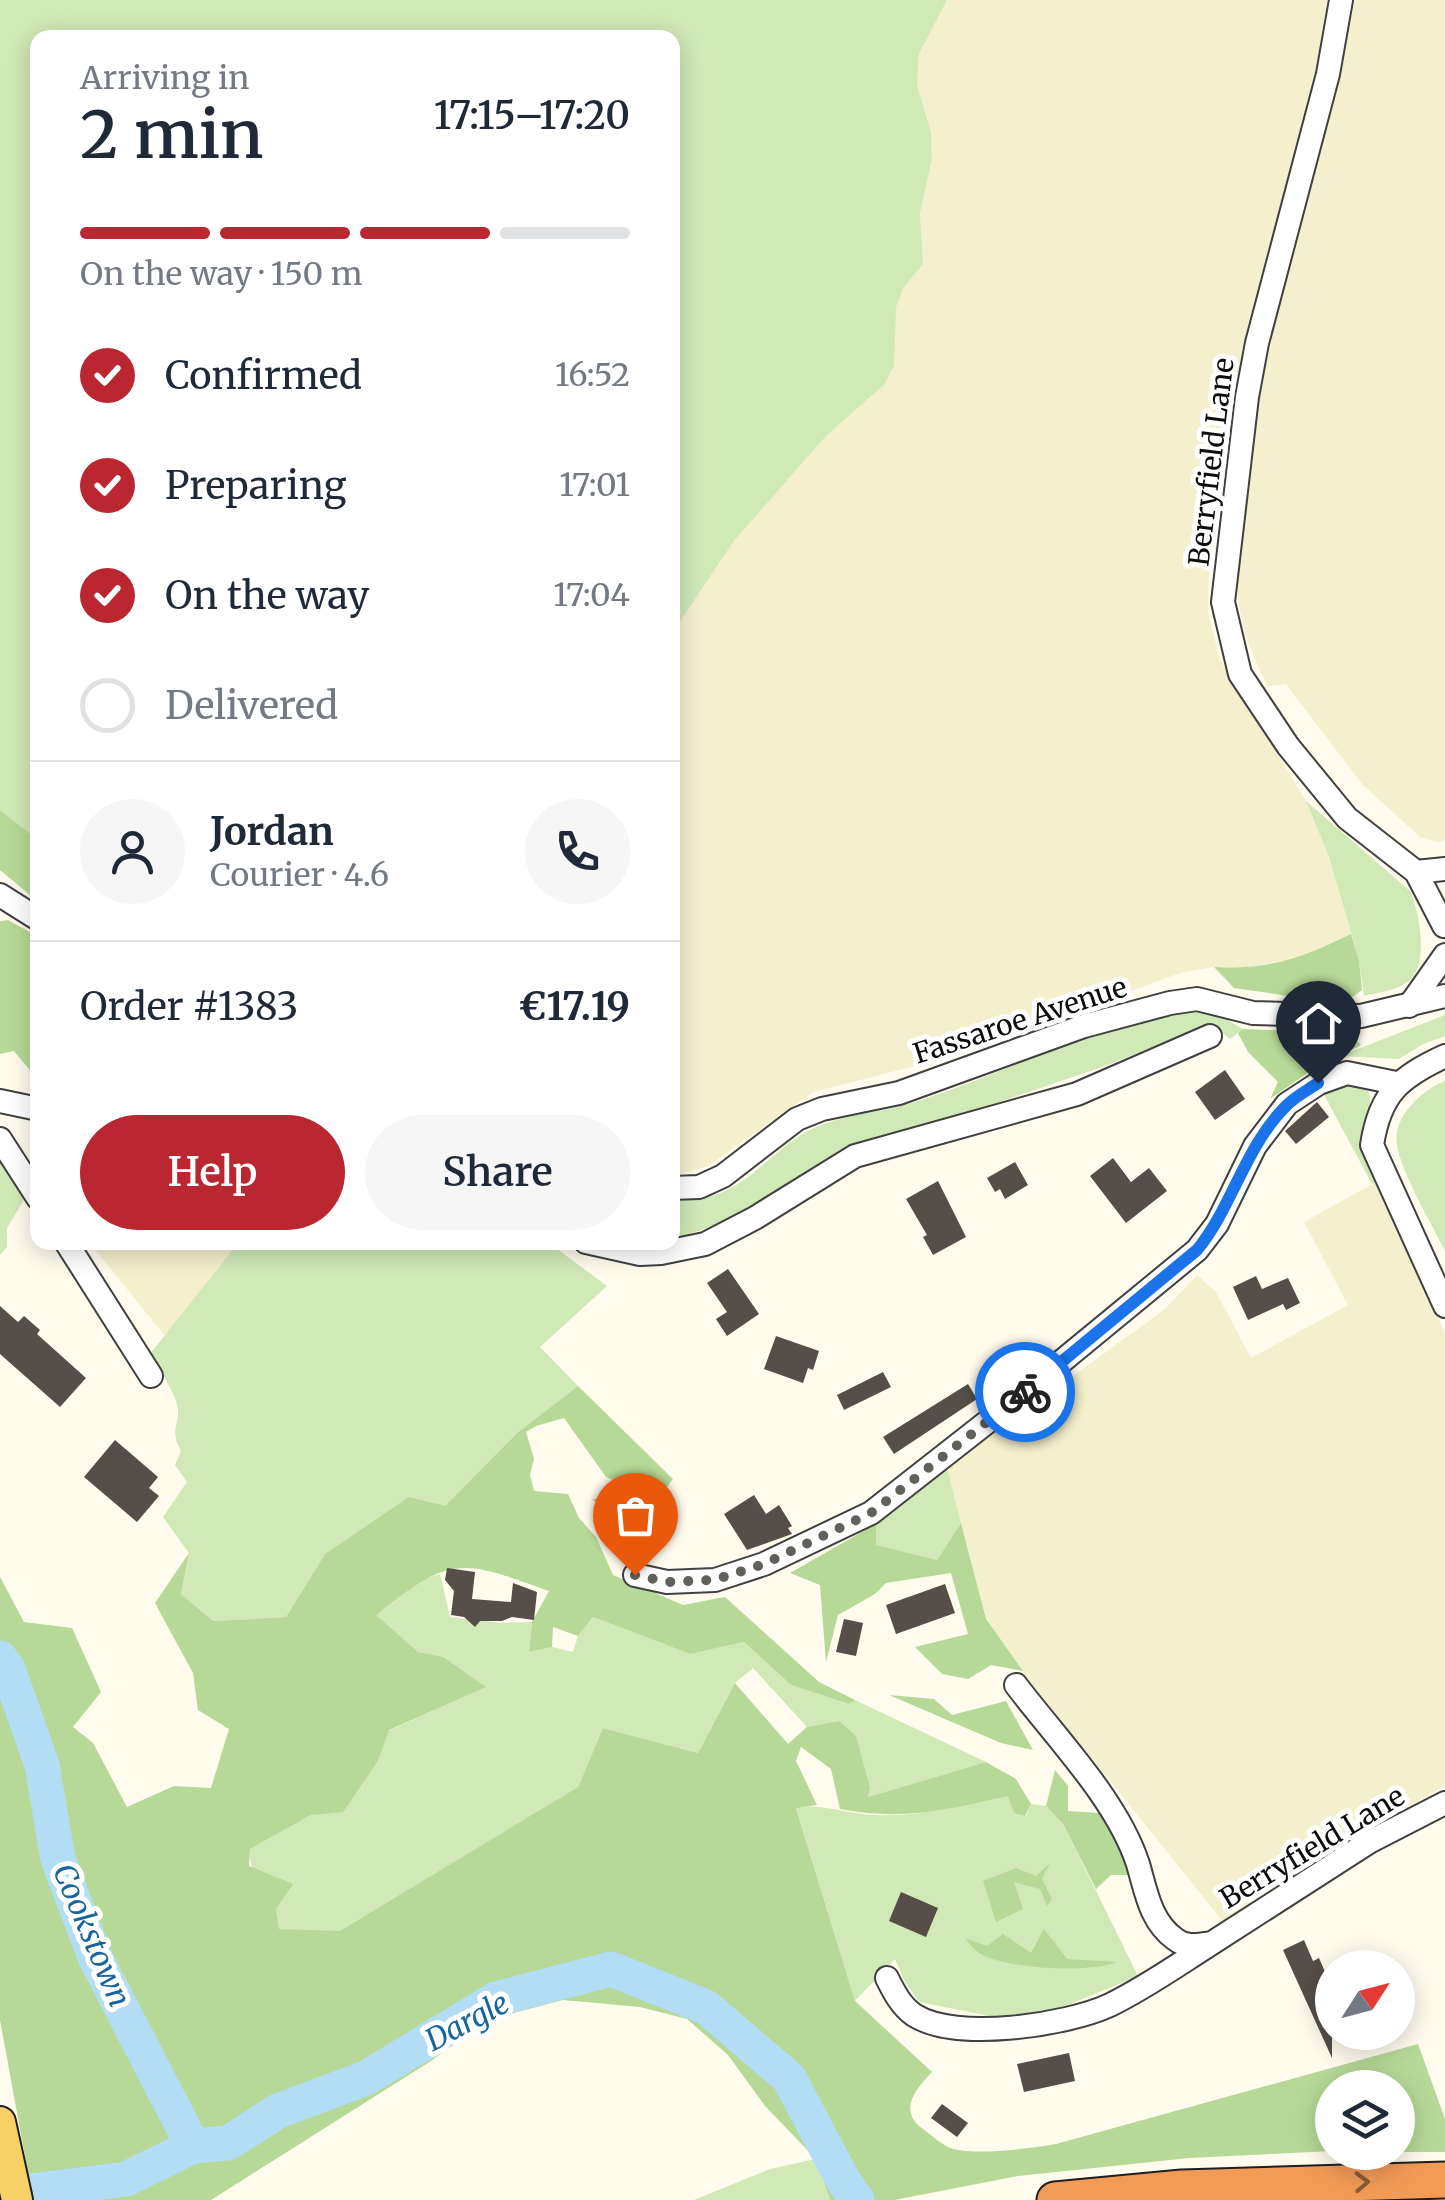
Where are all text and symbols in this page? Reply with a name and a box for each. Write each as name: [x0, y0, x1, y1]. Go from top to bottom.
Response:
text: Arriving in: [80, 58, 249, 98]
text: 17:15–17:20: [434, 92, 630, 139]
text: 2 min: [80, 94, 264, 176]
text: On the way · 150 m: [80, 254, 362, 294]
icon: check: [80, 348, 135, 403]
text: Confirmed: [165, 352, 362, 399]
text: 16:52: [555, 355, 630, 395]
street label: Berryfield Lane: [1180, 356, 1242, 568]
icon: check: [80, 458, 135, 513]
text: Preparing: [165, 462, 347, 509]
text: 17:01: [559, 465, 630, 505]
icon: check: [80, 568, 135, 623]
text: On the way: [165, 572, 369, 619]
text: 17:04: [553, 575, 630, 615]
text: Delivered: [165, 682, 338, 729]
button: person: [80, 799, 185, 904]
button: phone: [525, 799, 630, 904]
text: Jordan: [210, 808, 334, 855]
text: Courier · 4.6: [210, 855, 389, 895]
street label: Fassaroe Avenue: [909, 969, 1131, 1071]
pin: [1276, 981, 1361, 1084]
text: Order #1383: [80, 983, 298, 1030]
text: €17.19: [518, 983, 630, 1030]
icon: home: [1291, 996, 1346, 1051]
button: Help: [80, 1115, 345, 1230]
button: Share: [365, 1115, 630, 1230]
courier: [975, 1342, 1075, 1442]
icon: bike: [998, 1365, 1053, 1420]
pin: [593, 1473, 678, 1576]
icon: bag: [608, 1488, 663, 1543]
street label: Berryfield Lane: [1213, 1778, 1411, 1916]
water label: Cookstown: [45, 1858, 139, 2012]
north arrow: [1315, 1950, 1415, 2050]
map controls: [1315, 1950, 1415, 2170]
water label: Dargle: [418, 1983, 515, 2059]
button: layers: [1315, 2070, 1415, 2170]
one-way arrow: [1355, 2171, 1371, 2192]

